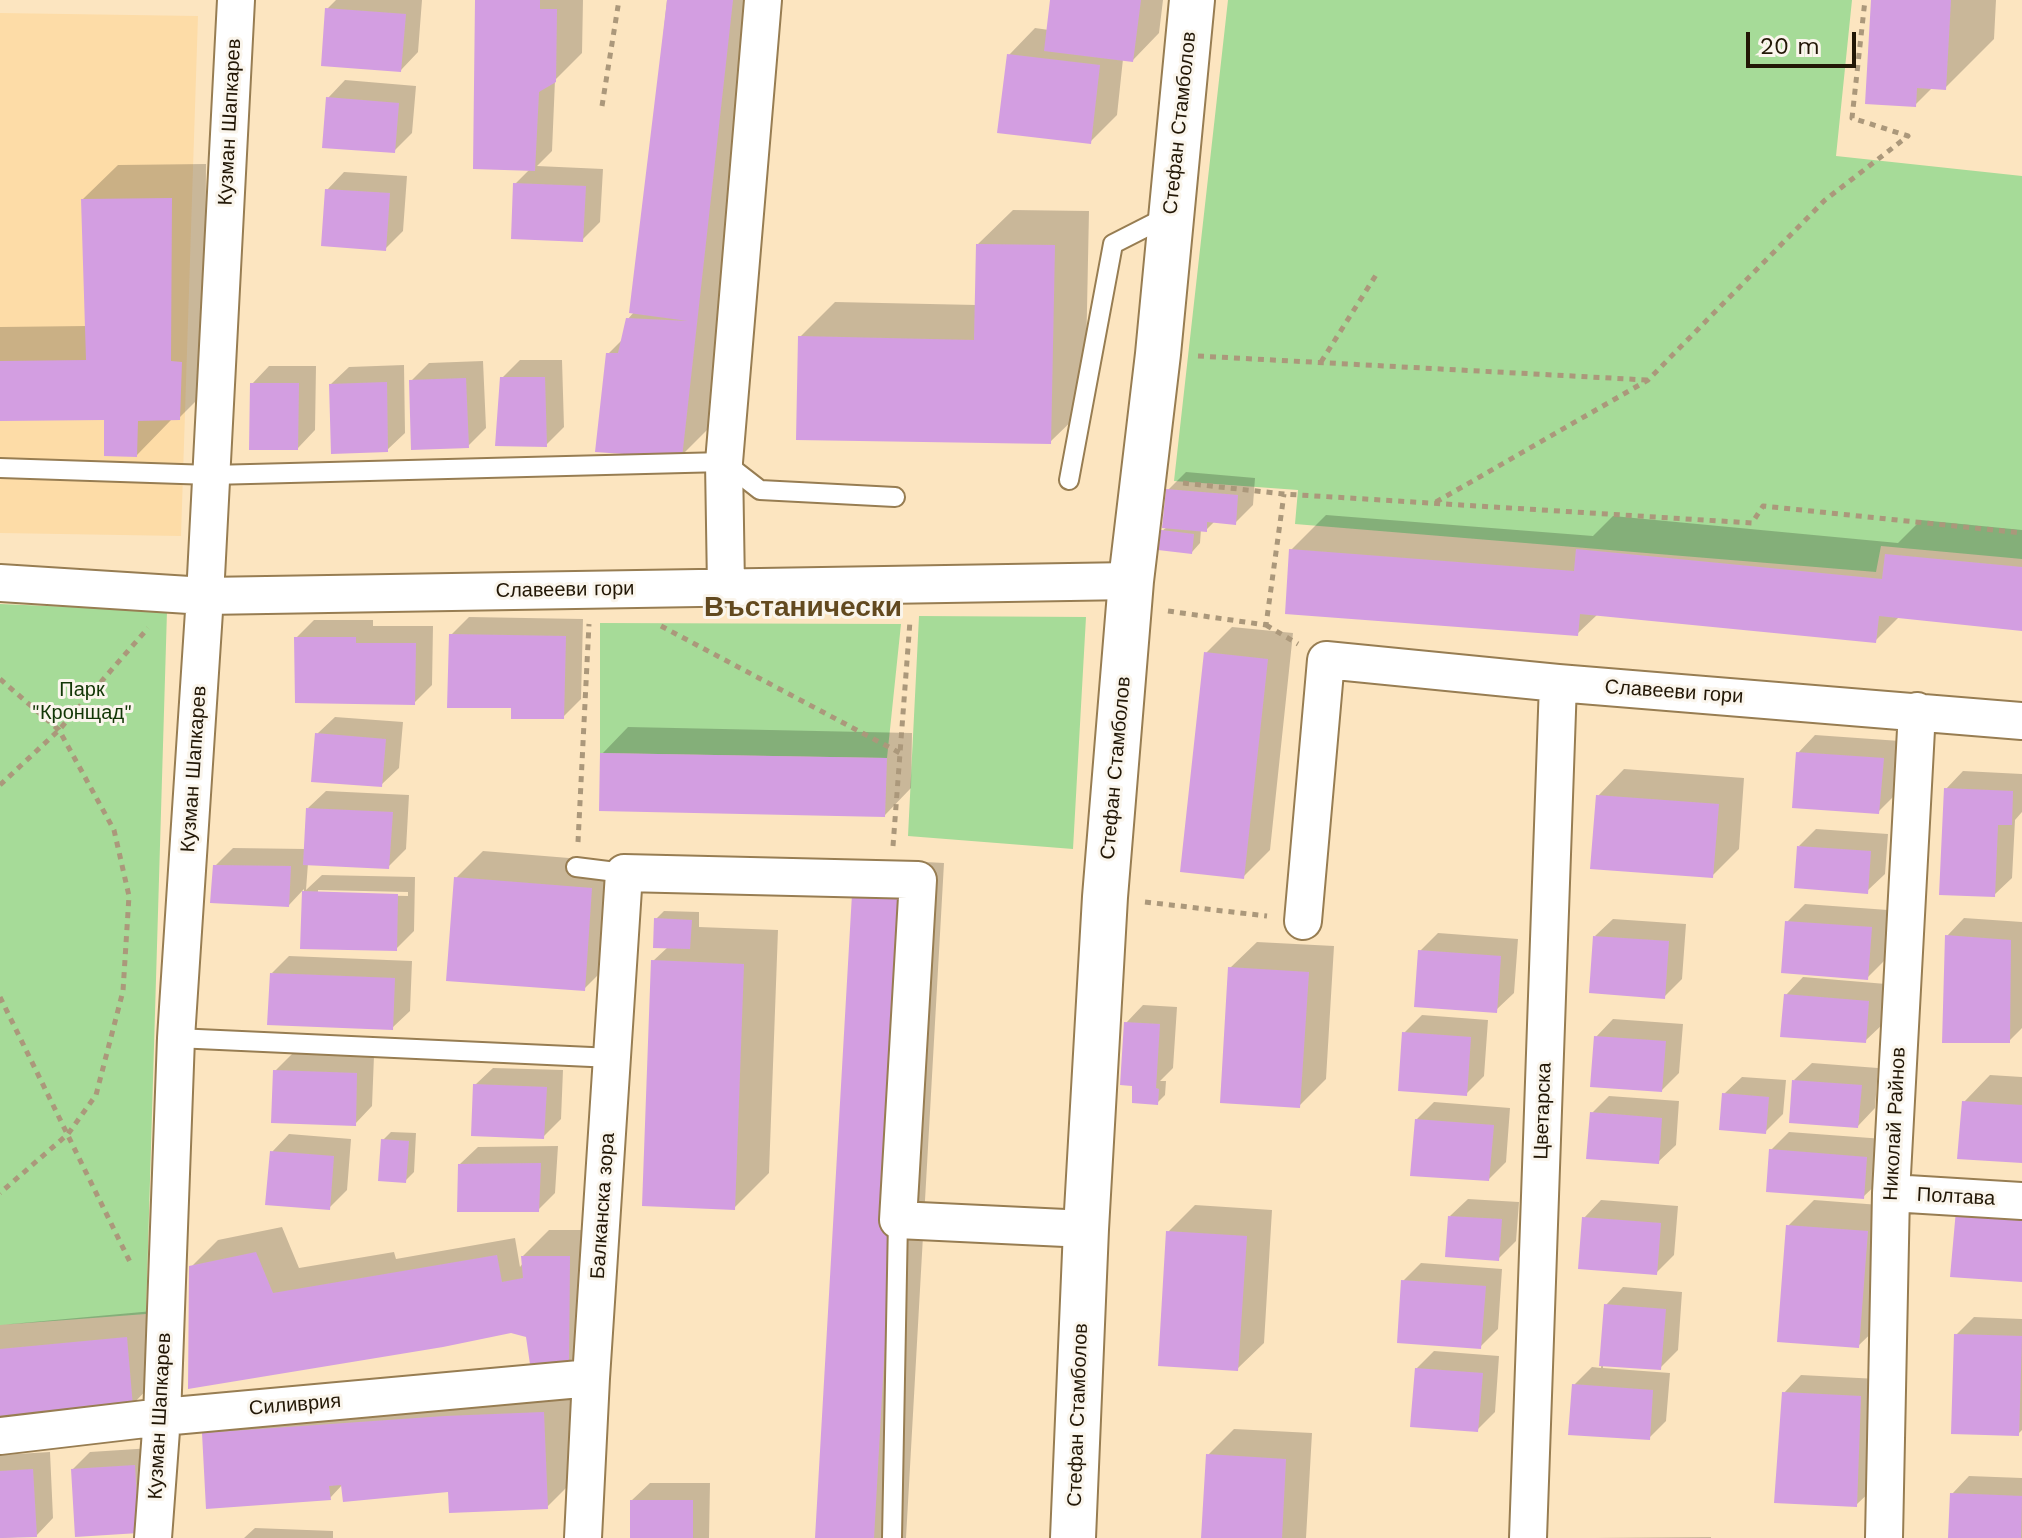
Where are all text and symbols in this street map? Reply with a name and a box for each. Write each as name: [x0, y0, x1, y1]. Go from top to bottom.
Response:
scale bar: [1750, 16, 1860, 66]
street label: Стефан Стамболов: [1158, 30, 1202, 216]
text: 20 m: [1760, 32, 1820, 60]
street label: Кузман Шапкарев: [214, 38, 246, 206]
street label: Славееви гори: [495, 577, 635, 603]
district label: Въстанически: [704, 591, 902, 625]
street label: Стефан Стамболов: [1096, 675, 1136, 861]
street label: Славееви гори: [1604, 675, 1744, 709]
park label: Парк "Кронщад": [32, 678, 132, 725]
street label: Кузман Шапкарев: [176, 685, 212, 853]
street label: Николай Райнов: [1879, 1047, 1911, 1201]
street label: Цветарска: [1529, 1062, 1557, 1160]
street label: Балканска зора: [586, 1132, 620, 1280]
street label: Полтава: [1916, 1183, 1996, 1211]
street label: Стефан Стамболов: [1063, 1323, 1093, 1507]
street label: Кузман Шапкарев: [144, 1332, 176, 1500]
street label: Силиврия: [248, 1389, 342, 1421]

